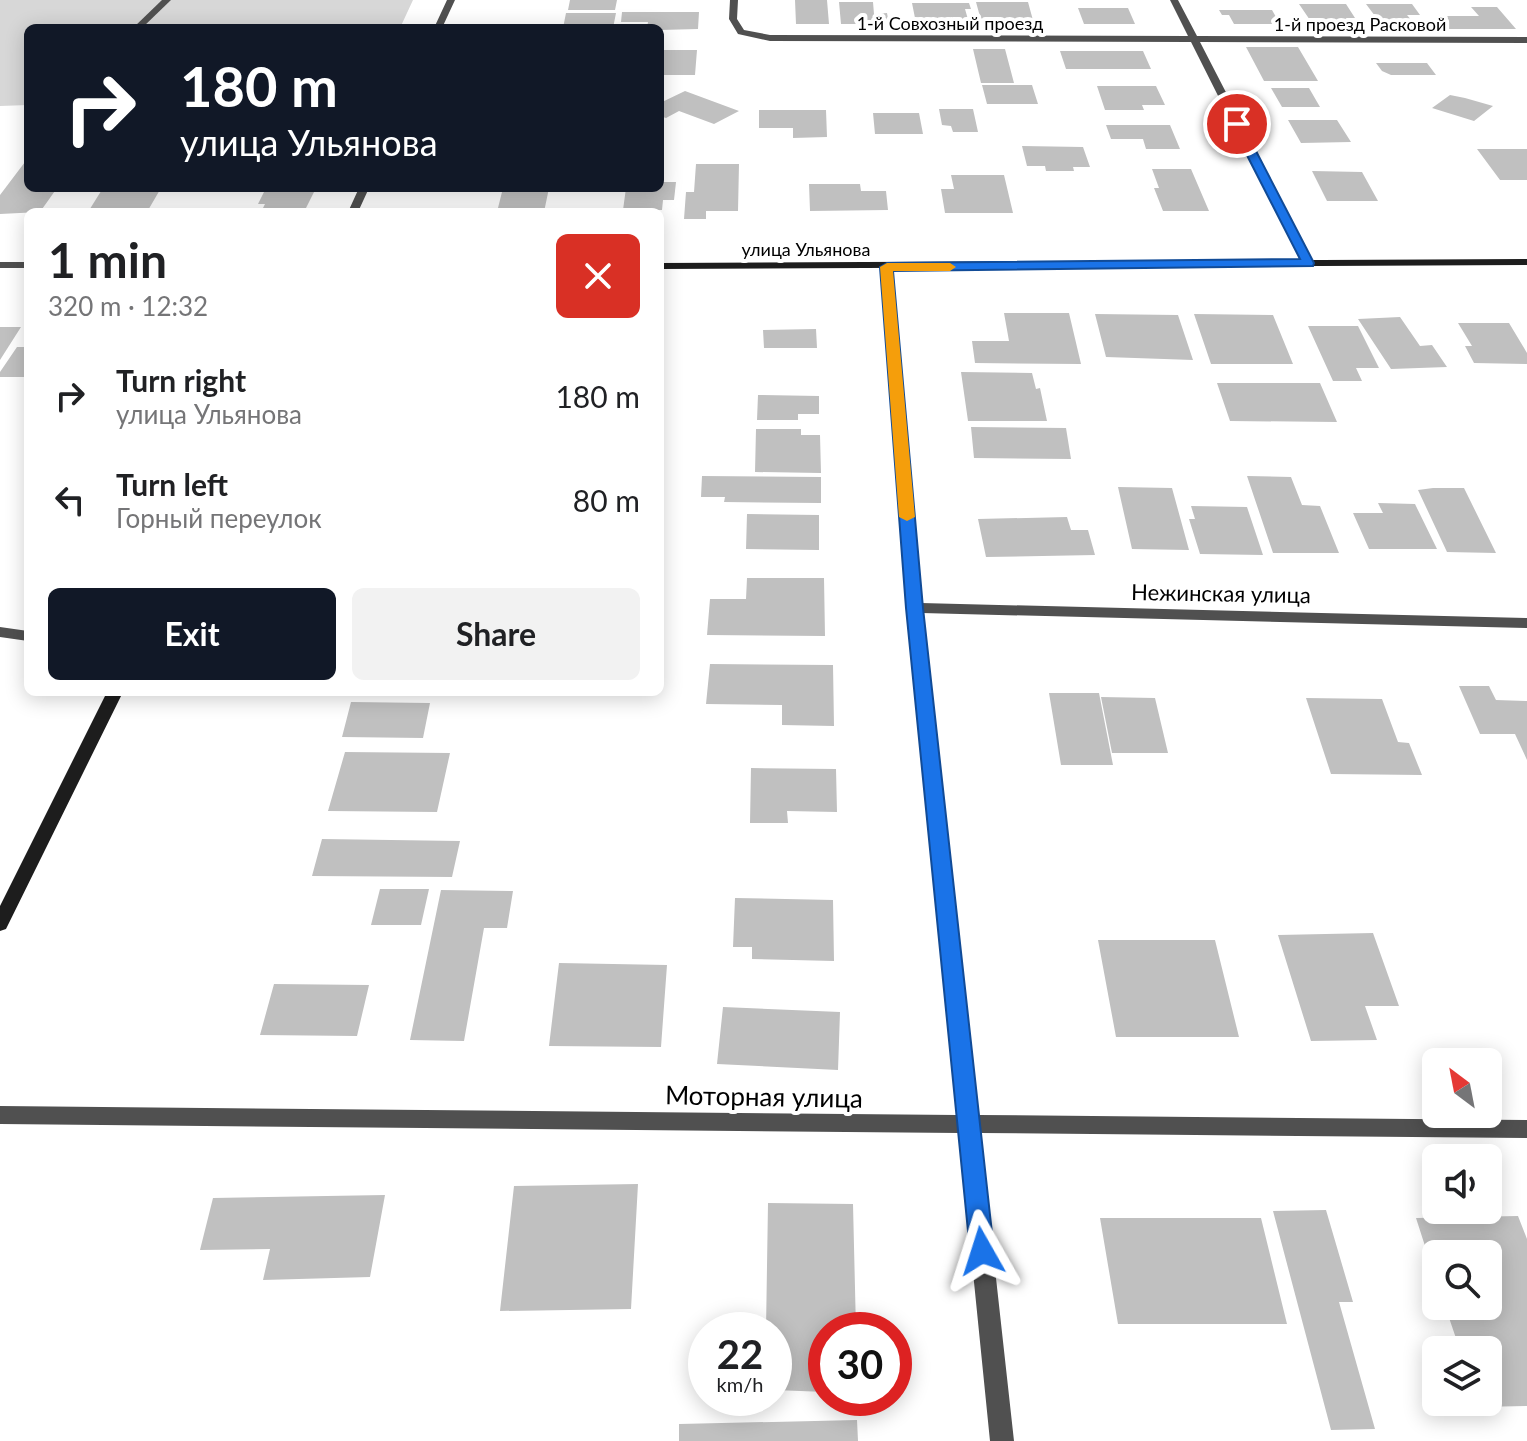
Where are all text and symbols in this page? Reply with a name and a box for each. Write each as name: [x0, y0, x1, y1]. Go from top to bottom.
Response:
street label: 1-й Совхозный проезд: [857, 12, 1043, 34]
street label: 1-й проезд Расковой: [1274, 13, 1446, 35]
text: 180 m: [180, 52, 338, 119]
icon: right: [48, 56, 152, 160]
pin: [1203, 90, 1271, 158]
icon: arrive: [1215, 102, 1259, 146]
text: улица Ульянова: [180, 120, 438, 164]
text: 1 min: [48, 231, 167, 288]
button: close: [556, 234, 640, 318]
street label: улица Ульянова: [742, 238, 870, 260]
text: 320 m · 12:32: [48, 290, 208, 322]
text: Turn right: [116, 362, 246, 398]
icon: right: [48, 374, 92, 418]
text: 180 m: [555, 378, 640, 414]
text: улица Ульянова: [116, 398, 302, 430]
text: Turn left: [116, 466, 228, 502]
icon: left: [48, 478, 92, 522]
text: 80 m: [573, 482, 640, 518]
text: Горный переулок: [116, 502, 322, 534]
street label: Нежинская улица: [1131, 578, 1311, 608]
button: Exit: [48, 588, 336, 680]
button: Share: [352, 588, 640, 680]
north arrow: [1422, 1048, 1502, 1128]
map controls: [1422, 1048, 1502, 1416]
street label: Моторная улица: [665, 1078, 863, 1114]
button: sound: [1422, 1144, 1502, 1224]
position arrow: [940, 1209, 1024, 1293]
button: search: [1422, 1240, 1502, 1320]
speed limit sign: 30: [808, 1312, 912, 1416]
text: 22: [717, 1330, 763, 1378]
button: layers: [1422, 1336, 1502, 1416]
text: km/h: [717, 1372, 763, 1396]

